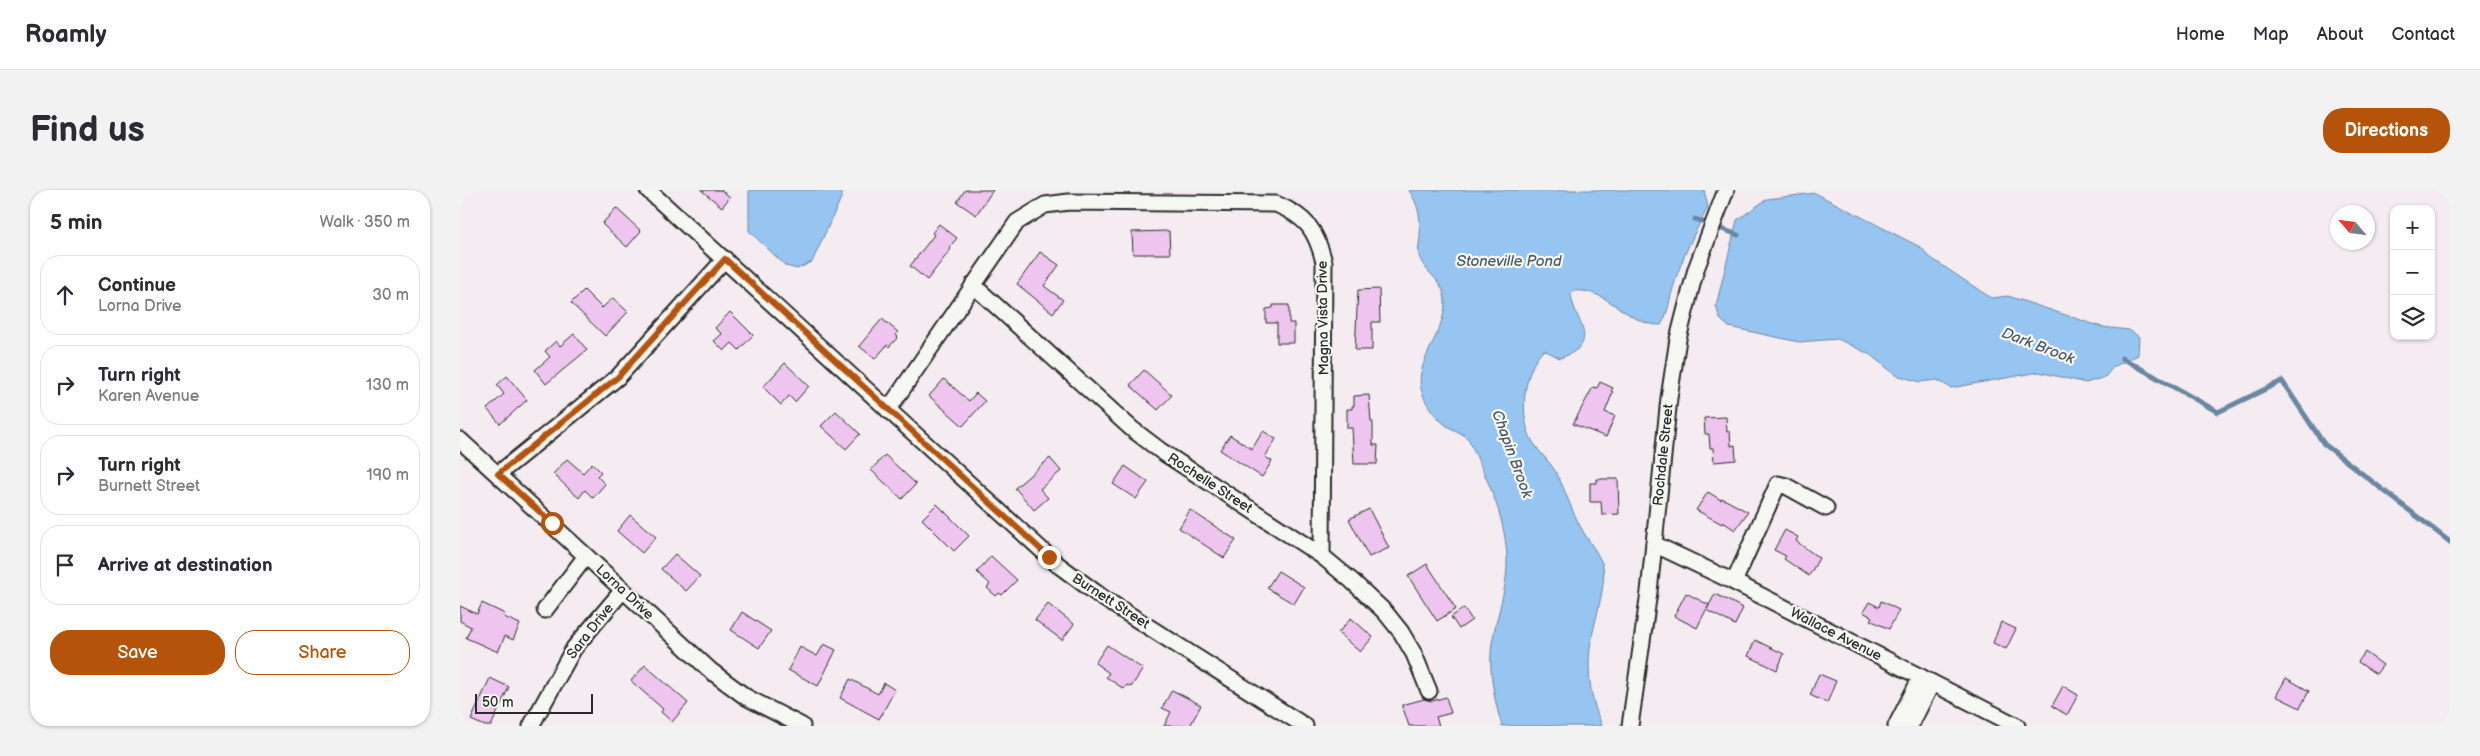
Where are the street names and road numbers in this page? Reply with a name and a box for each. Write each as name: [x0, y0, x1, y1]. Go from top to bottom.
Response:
street label: Magna Vista Drive: [1314, 261, 1332, 375]
street label: Rochdale Street: [1649, 403, 1677, 507]
street label: Rochelle Street: [1164, 449, 1256, 517]
street label: Lorna Drive: [592, 561, 658, 623]
street label: Burnett Street: [1069, 570, 1154, 633]
street label: Sara Drive: [563, 600, 617, 662]
street label: Wallace Avenue: [1787, 604, 1885, 664]

